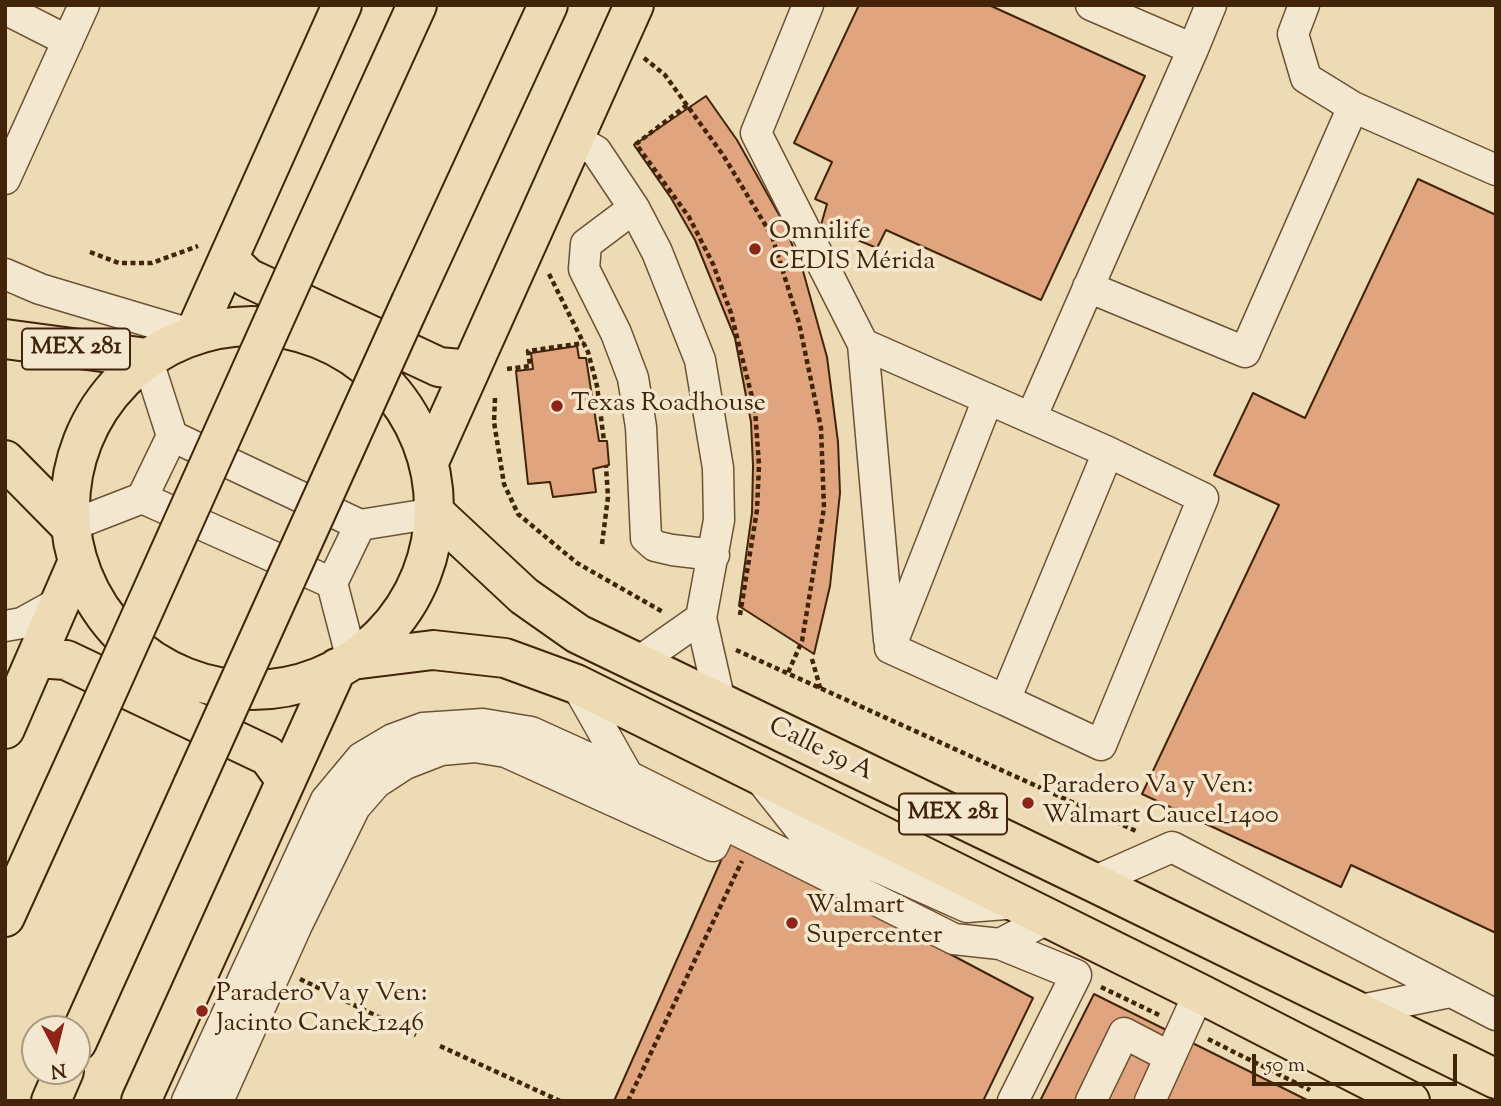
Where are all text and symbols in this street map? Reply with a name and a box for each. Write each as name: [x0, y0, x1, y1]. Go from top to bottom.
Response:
place label: Omnilife CEDIS Mérida: [769, 218, 935, 280]
marker: Omnilife CEDIS Mérida: [747, 241, 763, 257]
road number: MEX 281: [22, 328, 130, 370]
place label: Texas Roadhouse: [571, 390, 766, 422]
marker: Texas Roadhouse: [549, 398, 565, 414]
street label: Calle 59 A: [763, 712, 877, 790]
place label: Paradero Va y Ven: Walmart Caucel_1400: [1042, 772, 1279, 834]
road number: MEX 281: [899, 794, 1007, 834]
marker: Paradero Va y Ven: Walmart Caucel_1400: [1020, 795, 1036, 811]
place label: Walmart Supercenter: [806, 892, 942, 954]
marker: Walmart Supercenter: [784, 915, 800, 931]
place label: Paradero Va y Ven: Jacinto Canek_1246: [216, 980, 427, 1042]
marker: Paradero Va y Ven: Jacinto Canek_1246: [194, 1003, 210, 1019]
north arrow: [21, 1015, 91, 1085]
scale bar: [1256, 1040, 1461, 1084]
text: 50 m: [1265, 1051, 1305, 1081]
text: N: [49, 1055, 68, 1084]

